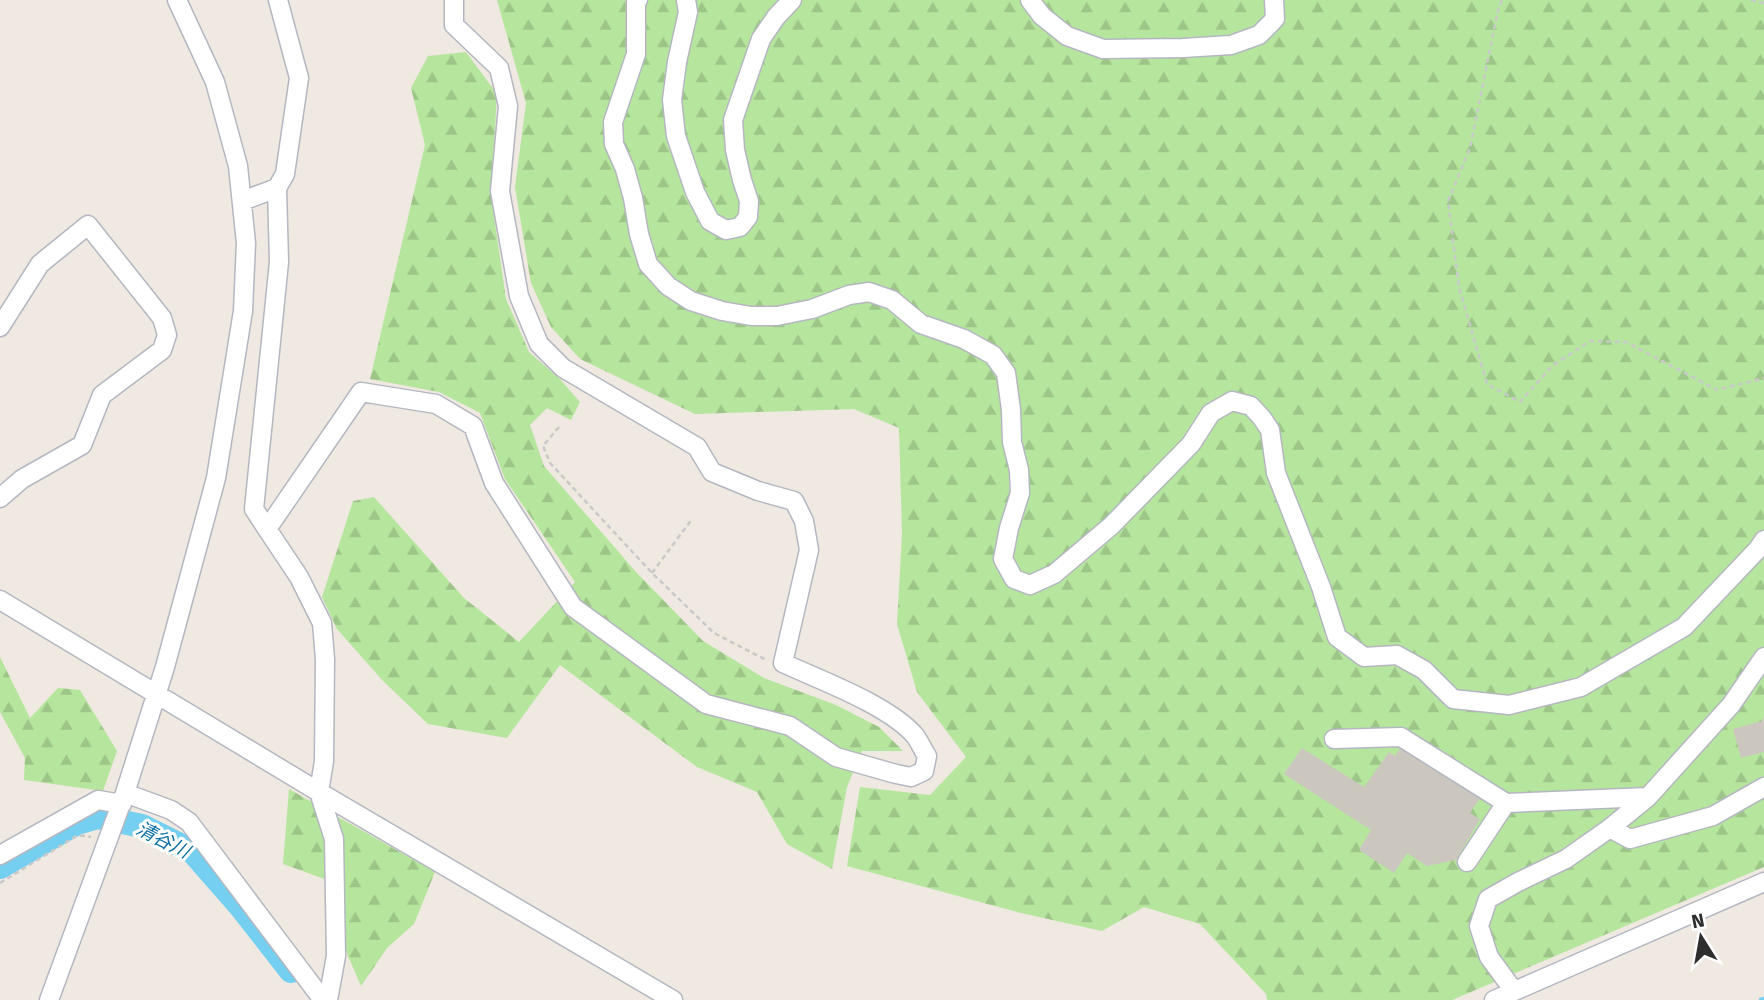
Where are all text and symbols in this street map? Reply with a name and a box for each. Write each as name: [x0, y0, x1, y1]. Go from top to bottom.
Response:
water label: 清谷川: [132, 817, 195, 864]
north arrow: [1666, 902, 1736, 972]
text: N: [1689, 908, 1706, 933]

